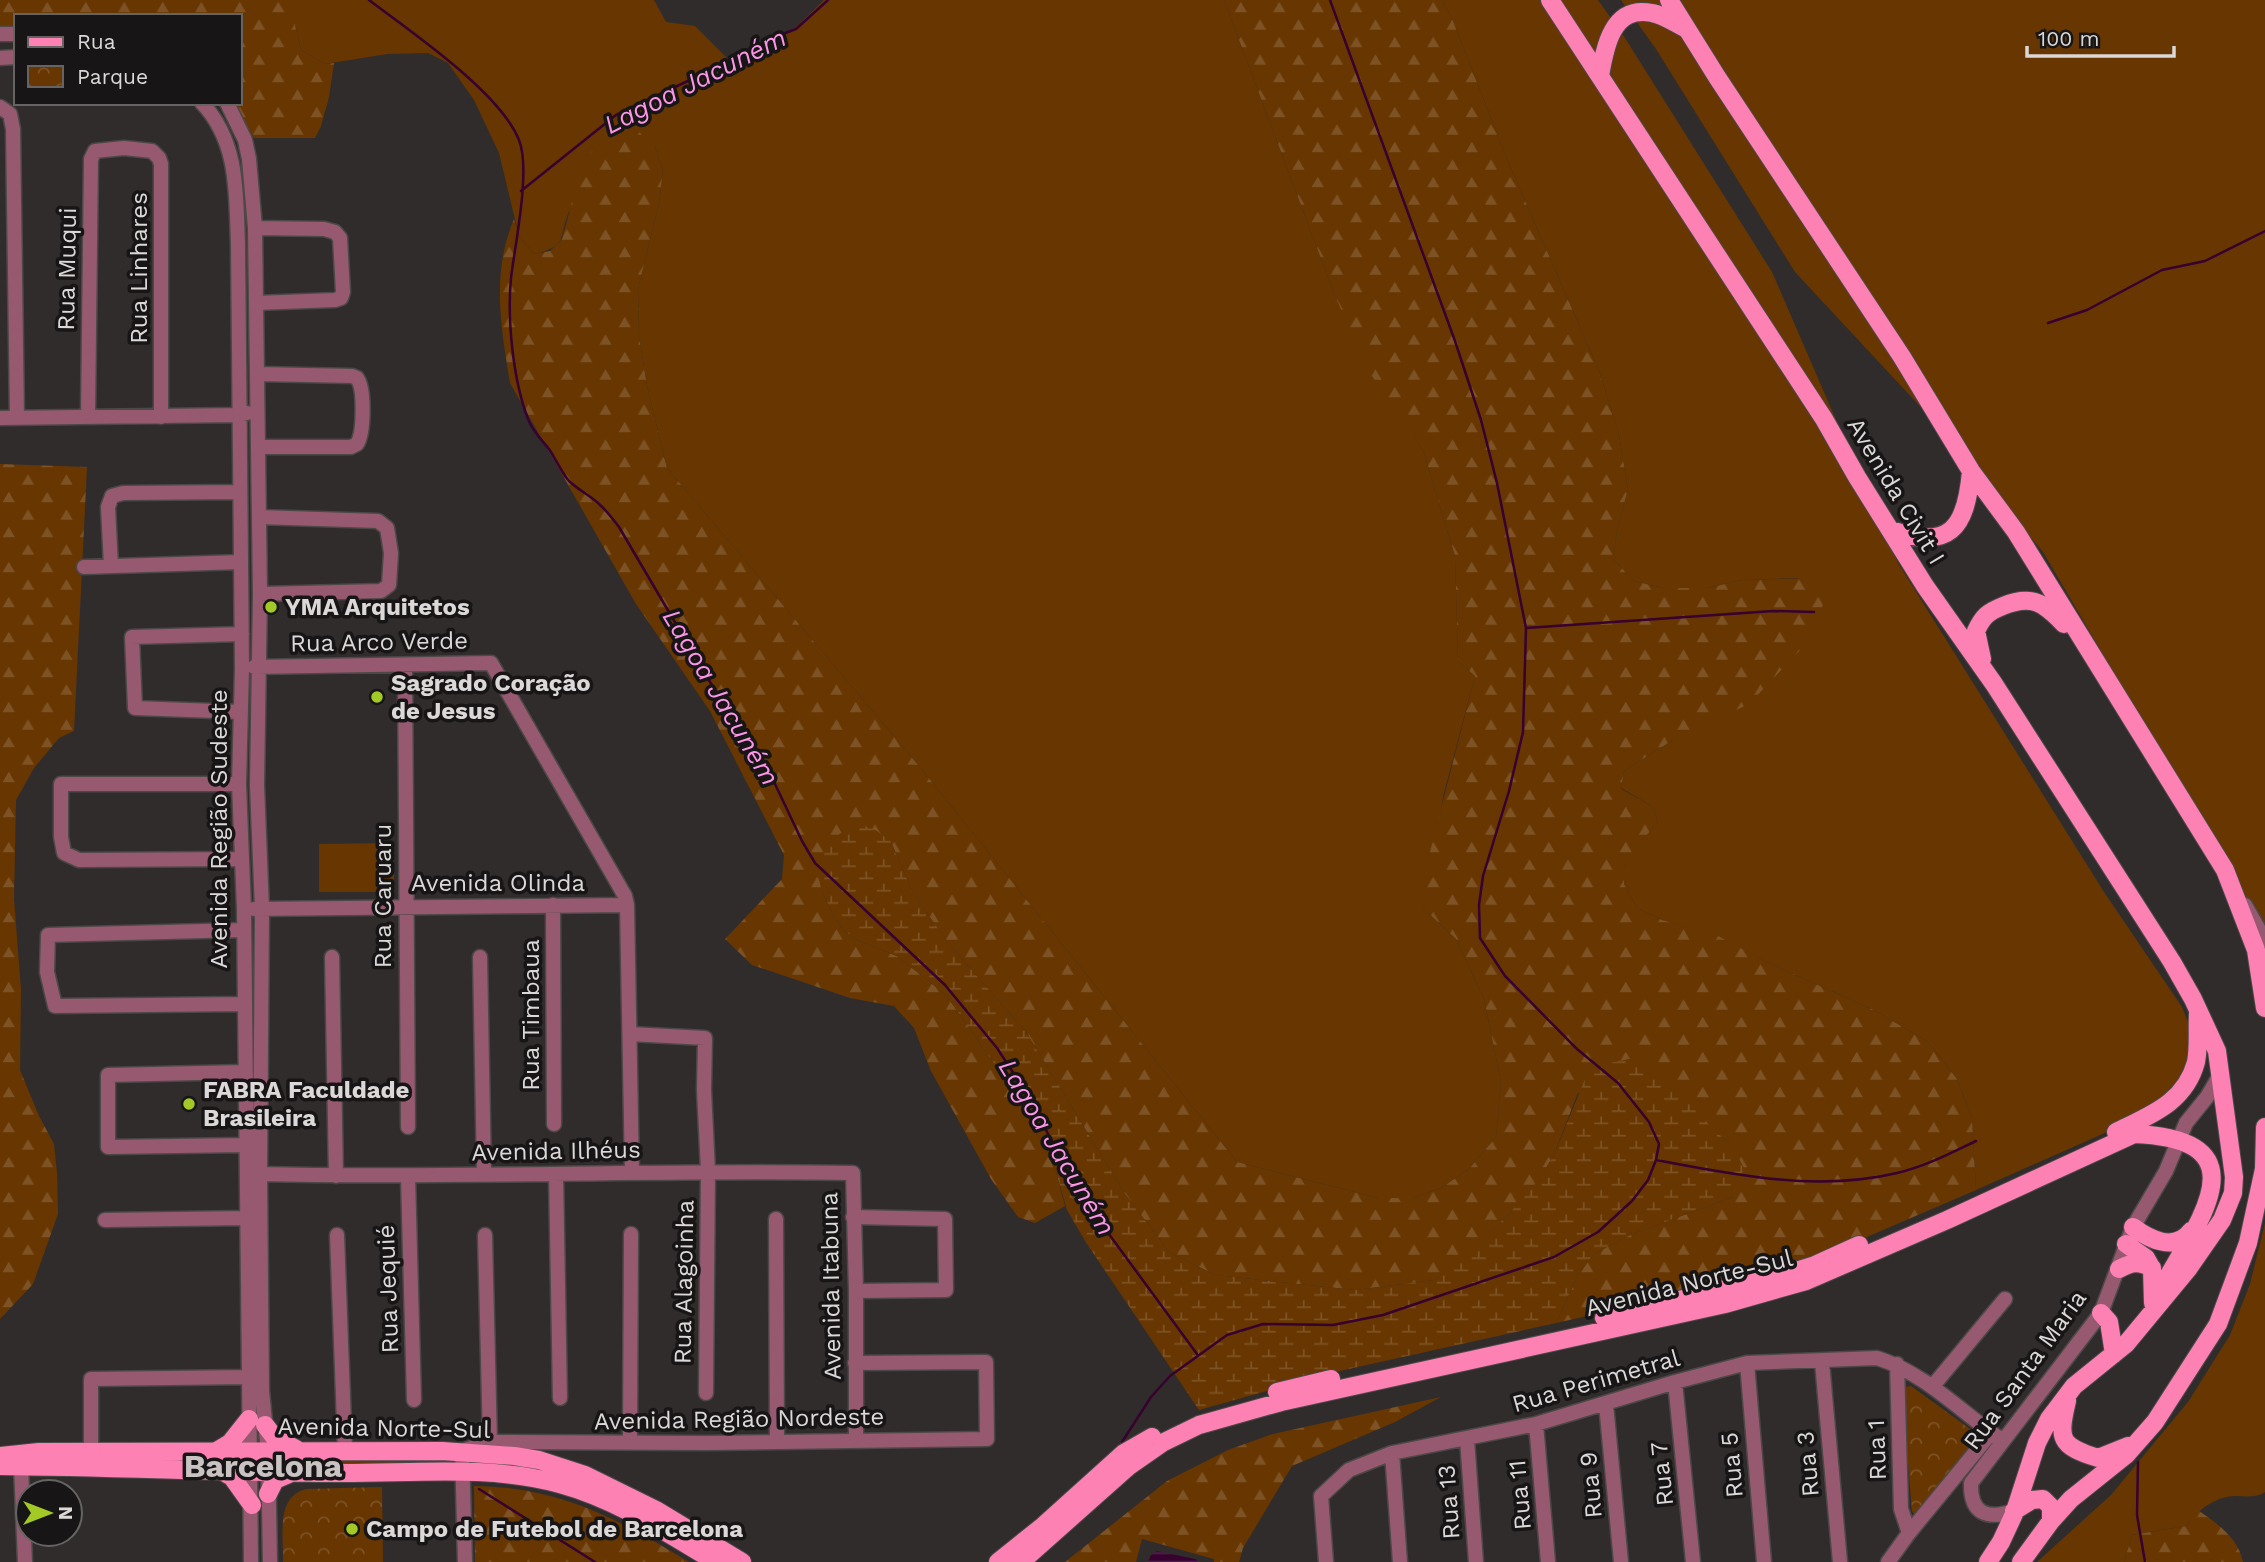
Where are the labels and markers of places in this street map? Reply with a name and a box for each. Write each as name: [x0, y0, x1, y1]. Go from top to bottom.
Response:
place label: YMA Arquitetos: [285, 593, 470, 621]
marker: YMA Arquitetos: [263, 599, 279, 615]
place label: Sagrado Coração de Jesus: [391, 669, 591, 725]
marker: Sagrado Coração de Jesus: [369, 689, 385, 705]
place label: FABRA Faculdade Brasileira: [203, 1076, 410, 1132]
marker: FABRA Faculdade Brasileira: [181, 1096, 197, 1112]
place label: Campo de Futebol de Barcelona: [366, 1515, 743, 1543]
marker: Campo de Futebol de Barcelona: [344, 1521, 360, 1537]

